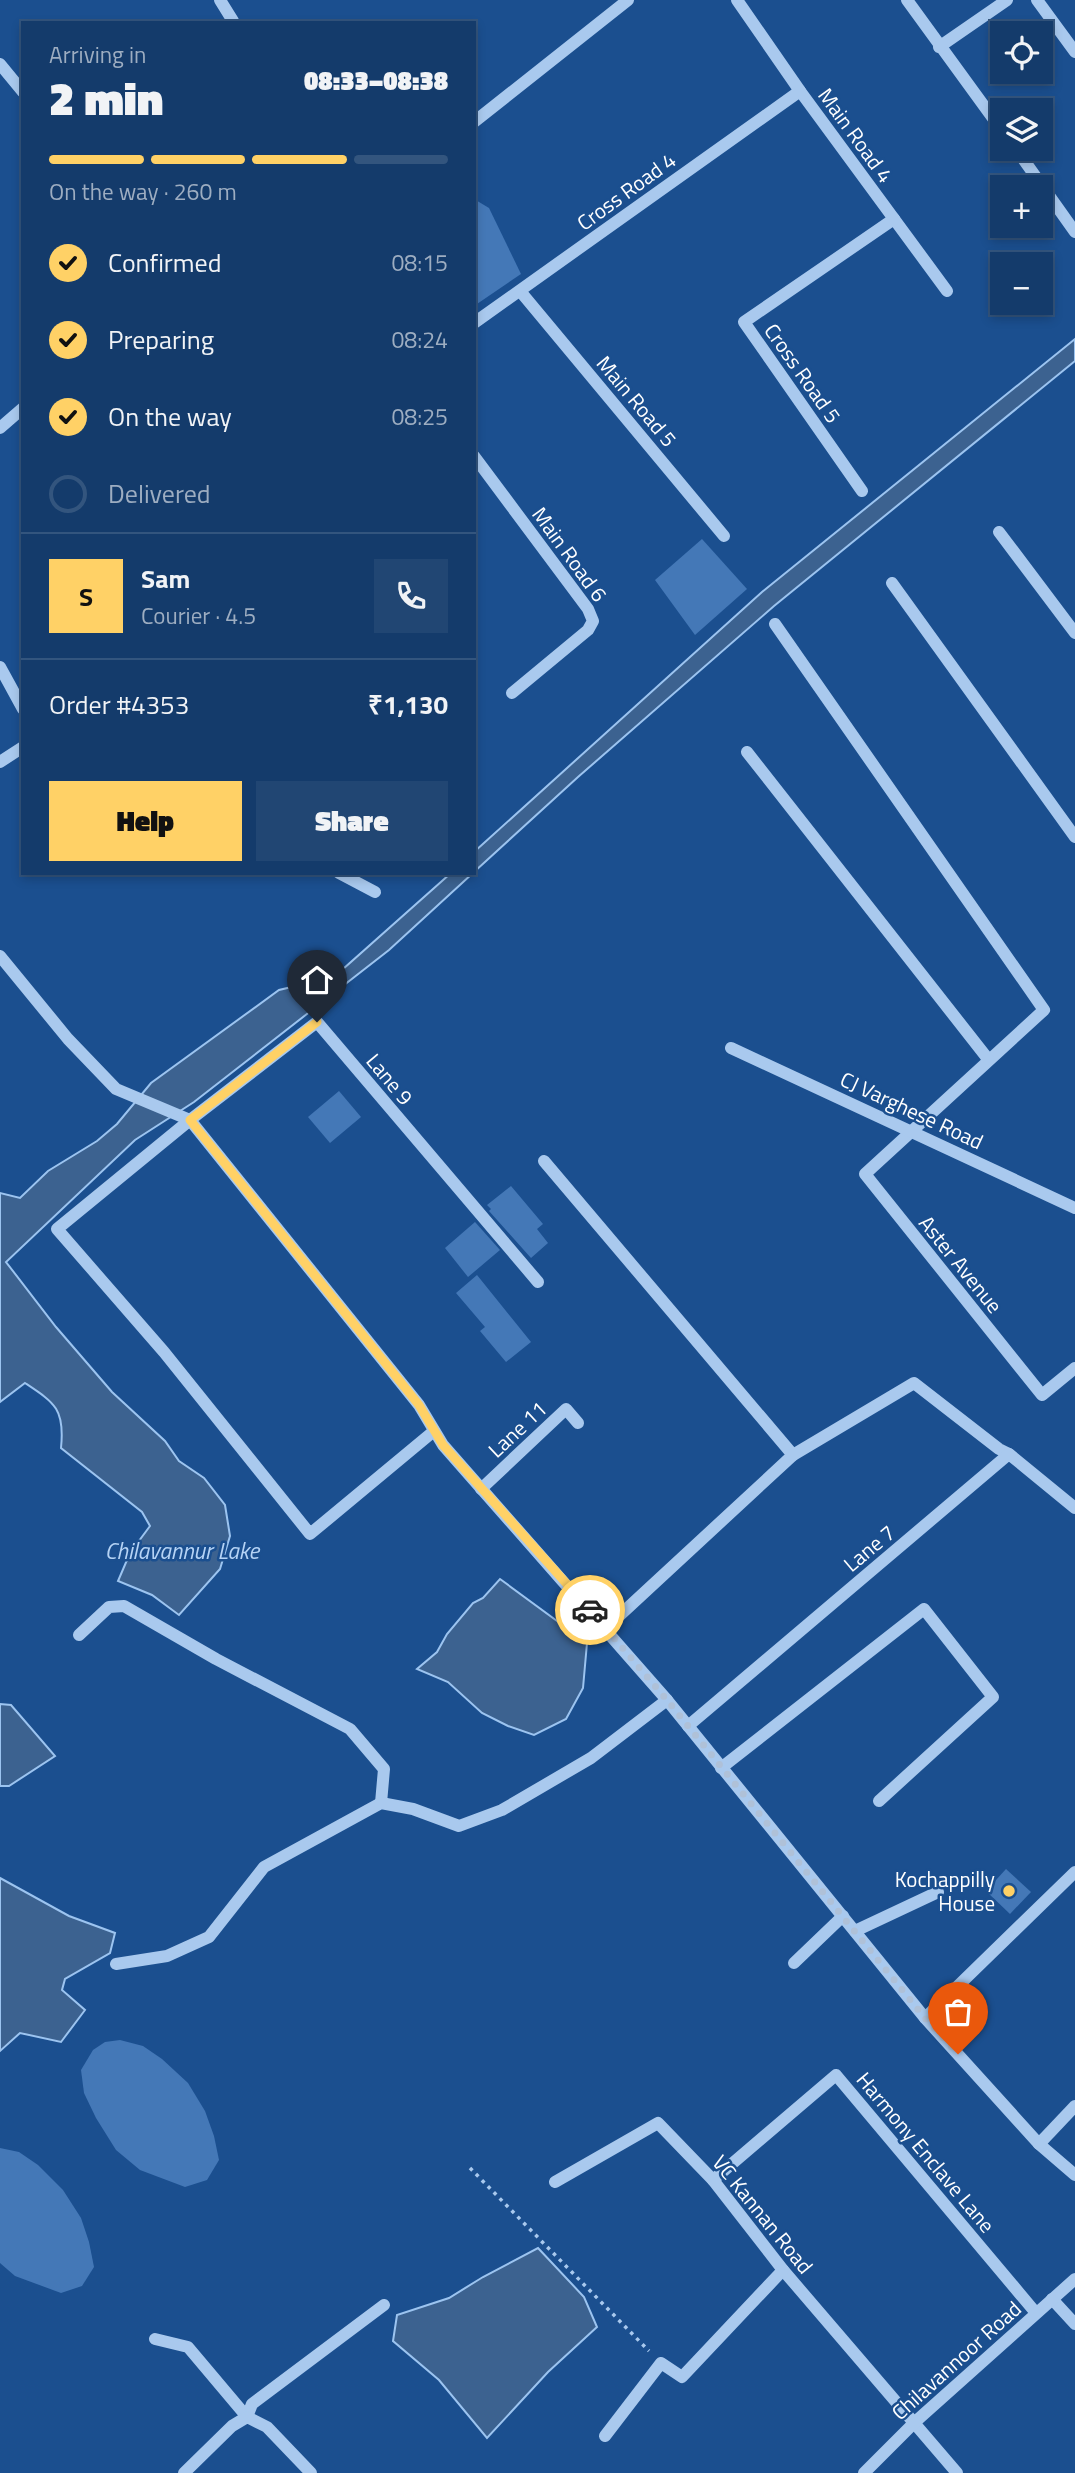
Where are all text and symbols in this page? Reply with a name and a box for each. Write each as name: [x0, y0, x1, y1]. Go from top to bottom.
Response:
map controls: [990, 21, 1053, 315]
button: locate: [990, 21, 1053, 84]
text: Arriving in: [49, 37, 146, 72]
text: 08:33–08:38: [304, 61, 448, 100]
text: 2 min: [49, 63, 163, 133]
street label: Main Road 4: [811, 81, 901, 189]
button: layers: [990, 98, 1053, 161]
street label: Cross Road 4: [570, 144, 682, 238]
text: On the way · 260 m: [49, 174, 237, 209]
button: +: [990, 175, 1053, 238]
text: Confirmed: [108, 243, 222, 282]
icon: check: [49, 244, 87, 282]
text: 08:15: [391, 245, 448, 280]
button: −: [990, 252, 1053, 315]
street label: Cross Road 5: [757, 317, 849, 429]
text: Preparing: [108, 320, 214, 359]
icon: check: [49, 321, 87, 359]
text: 08:24: [391, 322, 448, 357]
street label: Main Road 5: [589, 348, 685, 454]
text: On the way: [108, 397, 232, 436]
icon: check: [49, 398, 87, 436]
text: 08:25: [391, 399, 448, 434]
text: Delivered: [108, 474, 211, 513]
street label: Main Road 6: [525, 500, 615, 608]
text: Sam: [141, 559, 190, 598]
button: phone: [374, 559, 448, 633]
text: S: [79, 577, 93, 616]
text: Courier · 4.5: [141, 598, 256, 633]
text: Order #4353: [49, 685, 189, 724]
text: ₹1,130: [368, 685, 448, 724]
button: Help: [49, 781, 242, 861]
button: Share: [256, 781, 448, 861]
pin: [287, 950, 347, 1022]
icon: home: [298, 961, 336, 999]
street label: Lane 9: [359, 1046, 421, 1112]
street label: CJ Varghese Road: [835, 1063, 989, 1157]
street label: Aster Avenue: [911, 1208, 1011, 1320]
street label: Lane 11: [480, 1393, 554, 1465]
street label: Lane 7: [836, 1517, 902, 1579]
water label: Chilavannur Lake: [105, 1533, 261, 1568]
courier: [555, 1575, 625, 1645]
icon: car: [571, 1591, 609, 1629]
place label: Kochappilly House: [895, 1863, 995, 1919]
marker: Kochappilly House: [1001, 1883, 1017, 1899]
pin: [928, 1982, 988, 2054]
icon: bag: [939, 1993, 977, 2031]
street label: Harmony Enclave Lane: [849, 2065, 1003, 2239]
street label: VC Kannan Road: [705, 2148, 821, 2280]
street label: Chilavannoor Road: [884, 2293, 1028, 2427]

